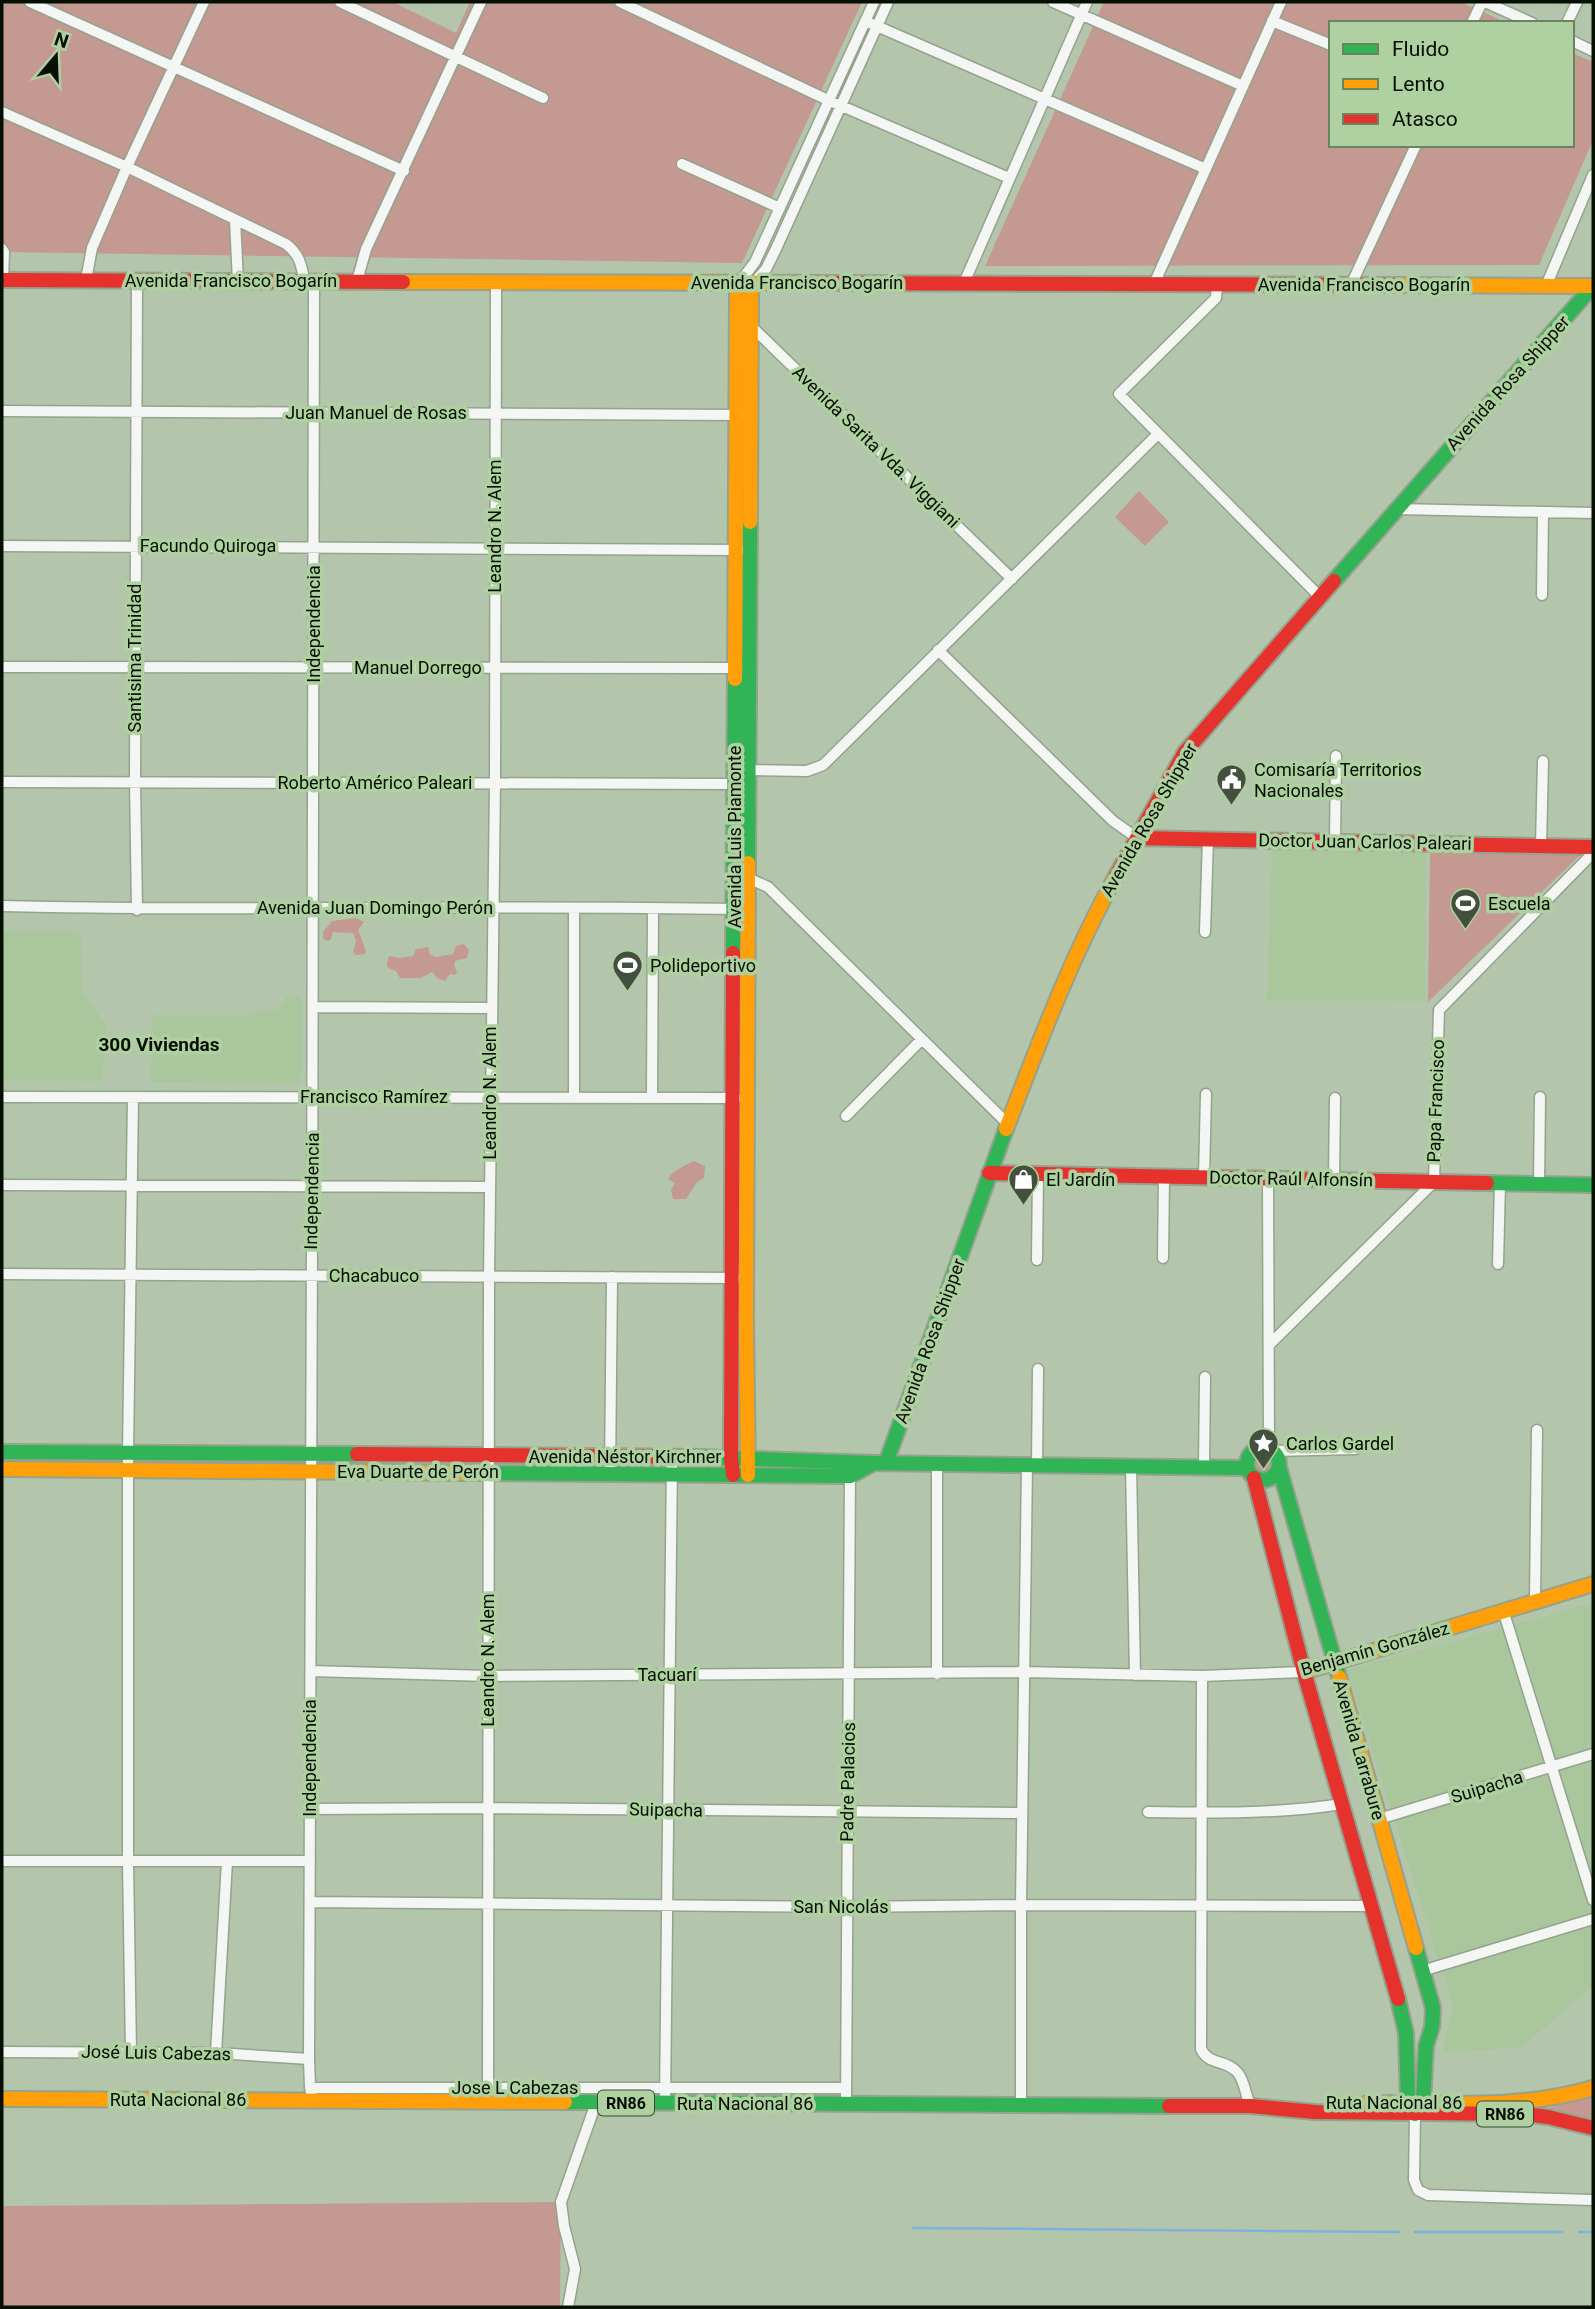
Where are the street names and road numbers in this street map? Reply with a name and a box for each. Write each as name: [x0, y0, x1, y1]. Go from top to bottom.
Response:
street label: Avenida Francisco Bogarín: [125, 270, 337, 291]
street label: Avenida Francisco Bogarín: [691, 272, 903, 293]
street label: Avenida Francisco Bogarín: [1258, 274, 1470, 295]
street label: Avenida Rosa Shipper: [1442, 311, 1574, 454]
street label: Avenida Sarita Vda. Viggiani: [788, 361, 964, 532]
street label: Juan Manuel de Rosas: [285, 402, 467, 423]
street label: Leandro N. Alem: [484, 459, 505, 593]
street label: Facundo Quiroga: [140, 535, 276, 556]
street label: Independencia: [303, 565, 324, 683]
street label: Santisima Trinidad: [124, 583, 145, 733]
street label: Manuel Dorrego: [354, 657, 482, 678]
street label: Avenida Rosa Shipper: [1096, 739, 1201, 900]
street label: Avenida Luis Piamonte: [724, 746, 745, 928]
street label: Roberto Américo Paleari: [278, 772, 472, 793]
street label: Doctor Juan Carlos Paleari: [1258, 829, 1472, 854]
street label: Avenida Juan Domingo Perón: [257, 897, 493, 918]
street label: Leandro N. Alem: [479, 1026, 500, 1160]
street label: Papa Francisco: [1423, 1039, 1448, 1163]
street label: Francisco Ramírez: [300, 1086, 448, 1107]
street label: Independencia: [300, 1132, 323, 1250]
street label: Doctor Raúl Alfonsín: [1209, 1167, 1373, 1190]
street label: Avenida Rosa Shipper: [890, 1256, 969, 1426]
street label: Chacabuco: [329, 1265, 419, 1286]
street label: Avenida Néstor Kirchner: [529, 1446, 721, 1467]
street label: Eva Duarte de Perón: [337, 1461, 499, 1482]
street label: Leandro N. Alem: [477, 1593, 498, 1727]
street label: Benjamín González: [1298, 1617, 1452, 1680]
street label: Tacuarí: [637, 1664, 697, 1685]
street label: Avenida Larrabure: [1329, 1677, 1390, 1822]
street label: Independencia: [299, 1699, 320, 1817]
street label: Padre Palacios: [836, 1722, 859, 1842]
street label: Suipacha: [1448, 1766, 1525, 1807]
street label: Suipacha: [629, 1798, 703, 1821]
street label: San Nicolás: [793, 1896, 889, 1917]
street label: José Luis Cabezas: [81, 2041, 231, 2064]
street label: Jose L Cabezas: [452, 2077, 578, 2098]
street label: Ruta Nacional 86: [110, 2089, 246, 2110]
road number: RN86: [598, 2090, 654, 2116]
street label: Ruta Nacional 86: [1326, 2092, 1462, 2113]
street label: Ruta Nacional 86: [677, 2093, 813, 2114]
road number: RN86: [1477, 2102, 1533, 2126]

